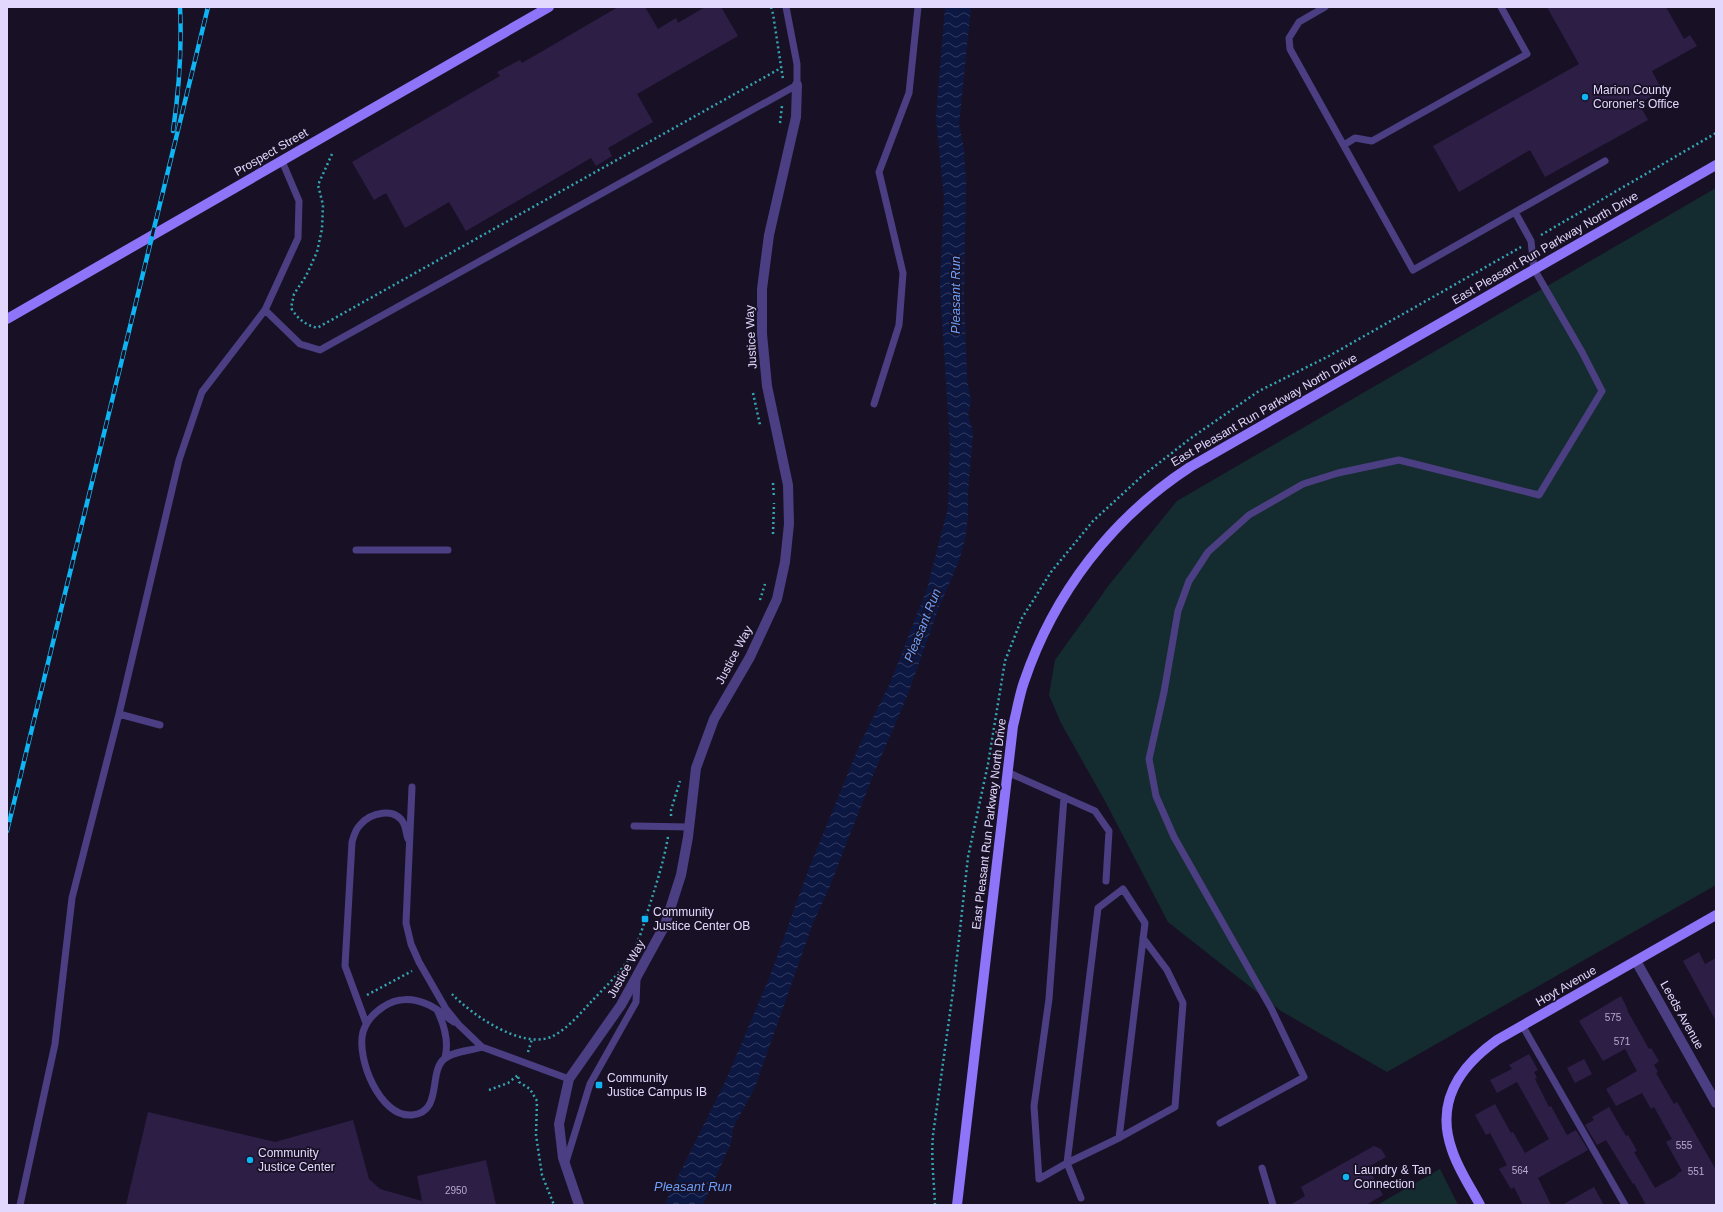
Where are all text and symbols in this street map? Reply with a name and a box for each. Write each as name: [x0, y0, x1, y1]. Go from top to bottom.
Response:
place label: Marion County Coroner's Office: [1593, 83, 1679, 111]
marker: Marion County Coroner's Office: [1580, 92, 1590, 102]
street label: Prospect Street: [232, 125, 311, 179]
street label: East Pleasant Run Parkway North Drive: [1449, 189, 1641, 307]
water label: Pleasant Run: [948, 256, 963, 334]
street label: Justice Way: [742, 305, 760, 369]
street label: East Pleasant Run Parkway North Drive: [1168, 351, 1360, 469]
water label: Pleasant Run: [901, 586, 944, 664]
street label: Justice Way: [713, 623, 755, 687]
street label: East Pleasant Run Parkway North Drive: [969, 717, 1009, 930]
place label: Community Justice Center OB: [653, 905, 750, 933]
marker: Community Justice Center OB: [640, 914, 650, 924]
street label: Justice Way: [604, 938, 648, 1000]
street label: Hoyt Avenue: [1533, 963, 1599, 1009]
street label: Leeds Avenue: [1657, 978, 1707, 1052]
house number: 575: [1605, 1012, 1622, 1023]
house number: 571: [1614, 1036, 1631, 1047]
place label: Community Justice Campus IB: [607, 1071, 707, 1099]
marker: Community Justice Campus IB: [594, 1080, 604, 1090]
house number: 555: [1676, 1140, 1693, 1151]
place label: Community Justice Center: [258, 1146, 335, 1174]
marker: Community Justice Center: [245, 1155, 255, 1165]
place label: Laundry & Tan Connection: [1354, 1163, 1431, 1191]
house number: 564: [1512, 1165, 1529, 1176]
house number: 551: [1688, 1166, 1705, 1177]
marker: Laundry & Tan Connection: [1341, 1172, 1351, 1182]
water label: Pleasant Run: [654, 1179, 732, 1194]
house number: 2950: [445, 1185, 468, 1196]

